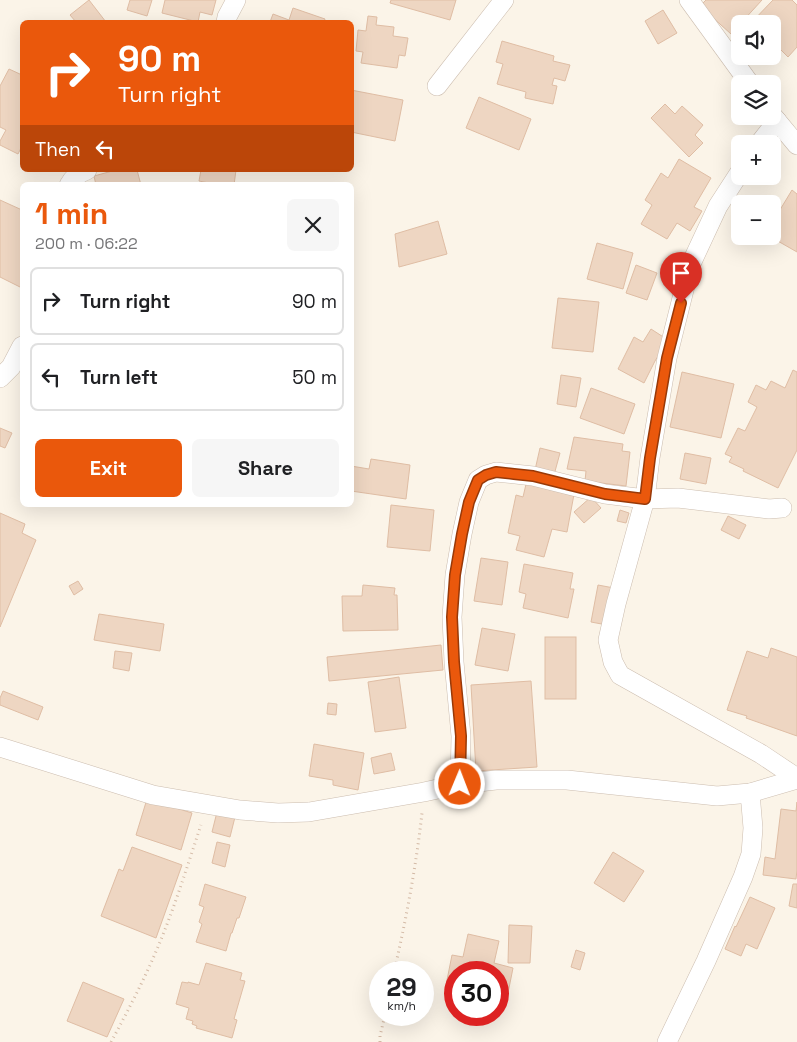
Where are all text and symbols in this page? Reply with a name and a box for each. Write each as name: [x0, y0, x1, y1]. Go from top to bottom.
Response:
map controls: [731, 15, 781, 245]
button: sound: [731, 15, 781, 65]
text: 90 m: [118, 37, 201, 81]
icon: right: [35, 40, 100, 105]
button: layers: [731, 75, 781, 125]
text: Turn right: [118, 80, 221, 108]
icon: left: [91, 135, 119, 163]
button: +: [731, 135, 781, 185]
text: Then: [35, 137, 81, 162]
text: 1 min: [35, 194, 108, 233]
button: −: [731, 195, 781, 245]
button: close: [287, 199, 339, 251]
text: 200 m · 06:22: [35, 233, 138, 254]
pin: [660, 252, 702, 303]
icon: arrive: [667, 259, 695, 287]
icon: right: [37, 287, 65, 315]
text: Turn right: [80, 289, 170, 314]
text: 90 m: [292, 289, 337, 314]
icon: left: [37, 363, 65, 391]
text: Turn left: [80, 365, 158, 390]
text: 50 m: [292, 365, 337, 390]
button: Exit: [35, 439, 182, 497]
button: Share: [192, 439, 339, 497]
position arrow: [433, 757, 485, 809]
speed limit sign: 30: [444, 961, 509, 1026]
text: 29: [386, 971, 417, 1003]
text: km/h: [387, 998, 416, 1014]

